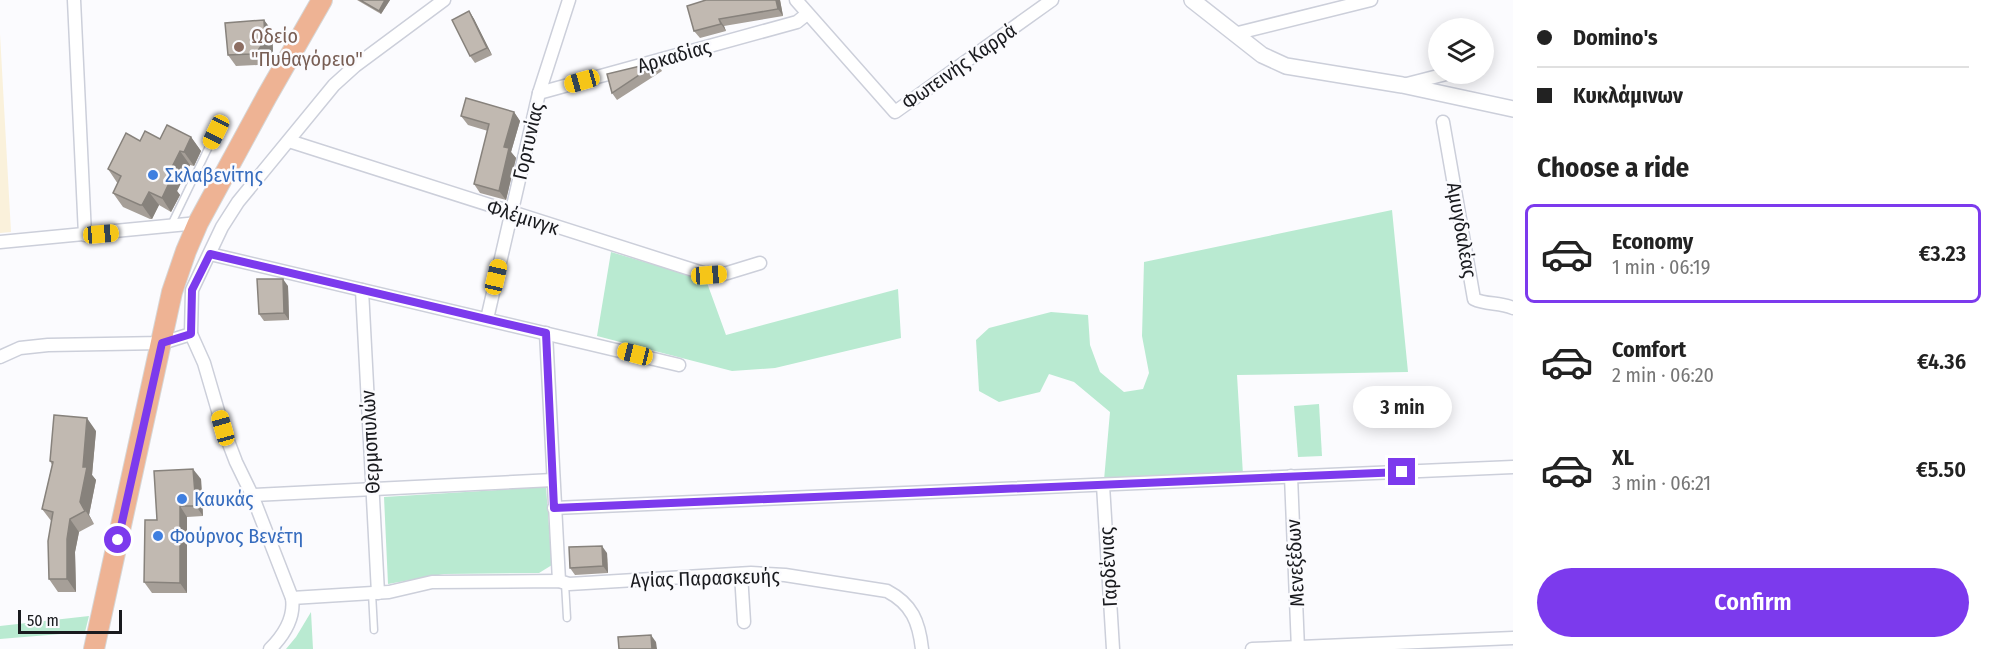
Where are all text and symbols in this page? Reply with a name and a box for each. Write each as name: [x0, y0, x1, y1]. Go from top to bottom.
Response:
street label: Φωτεινής Καρρά: [897, 18, 1021, 114]
map controls: [1428, 18, 1494, 84]
button: layers: [1428, 18, 1494, 84]
place label: Ωδείο "Πυθαγόρειο": [251, 24, 363, 71]
text: Domino's: [1573, 24, 1658, 51]
street label: Αρκαδίας: [635, 34, 714, 78]
marker: Ωδείο "Πυθαγόρειο": [232, 40, 246, 54]
car: [562, 67, 602, 95]
text: Κυκλάμινων: [1573, 82, 1683, 109]
street label: Γορτυνίας: [507, 99, 549, 182]
car: [200, 112, 232, 152]
text: Choose a ride: [1537, 152, 1689, 184]
place label: Σκλαβενίτης: [165, 163, 263, 187]
marker: Σκλαβενίτης: [146, 168, 160, 182]
street label: Αμυγδαλέας: [1442, 180, 1482, 280]
street label: Φλέμινγκ: [484, 194, 563, 240]
car: [82, 223, 120, 245]
icon: car: [1540, 227, 1594, 281]
text: Economy: [1612, 228, 1693, 255]
text: €3.23: [1919, 240, 1966, 267]
text: 1 min · 06:19: [1612, 255, 1710, 279]
car: [483, 257, 509, 297]
car: [690, 265, 728, 285]
icon: car: [1540, 335, 1594, 389]
text: Comfort: [1612, 336, 1686, 363]
car: [615, 341, 655, 367]
text: €4.36: [1917, 348, 1966, 375]
text: 2 min · 06:20: [1612, 363, 1714, 387]
callout: 3 min: [1352, 385, 1452, 427]
street label: Θερμοπυλών: [355, 389, 385, 495]
text: 3 min: [1380, 395, 1425, 419]
car: [209, 408, 237, 448]
icon: car: [1540, 443, 1594, 497]
text: XL: [1612, 444, 1634, 471]
text: €5.50: [1916, 456, 1966, 483]
route end: [1388, 458, 1415, 485]
text: 3 min · 06:21: [1612, 471, 1711, 495]
place label: Καυκάς: [194, 487, 254, 511]
marker: Καυκάς: [175, 492, 189, 506]
street label: Μενεξέδων: [1281, 518, 1309, 607]
place label: Φούρνος Βενέτη: [170, 524, 303, 548]
route start: [104, 526, 131, 553]
street label: Γαρδένιας: [1094, 526, 1122, 608]
marker: Φούρνος Βενέτη: [151, 529, 165, 543]
street label: Αγίας Παρασκευής: [630, 563, 781, 593]
button: Confirm: [1537, 568, 1969, 637]
scale bar: [18, 607, 122, 634]
text: 50 m: [27, 611, 59, 630]

